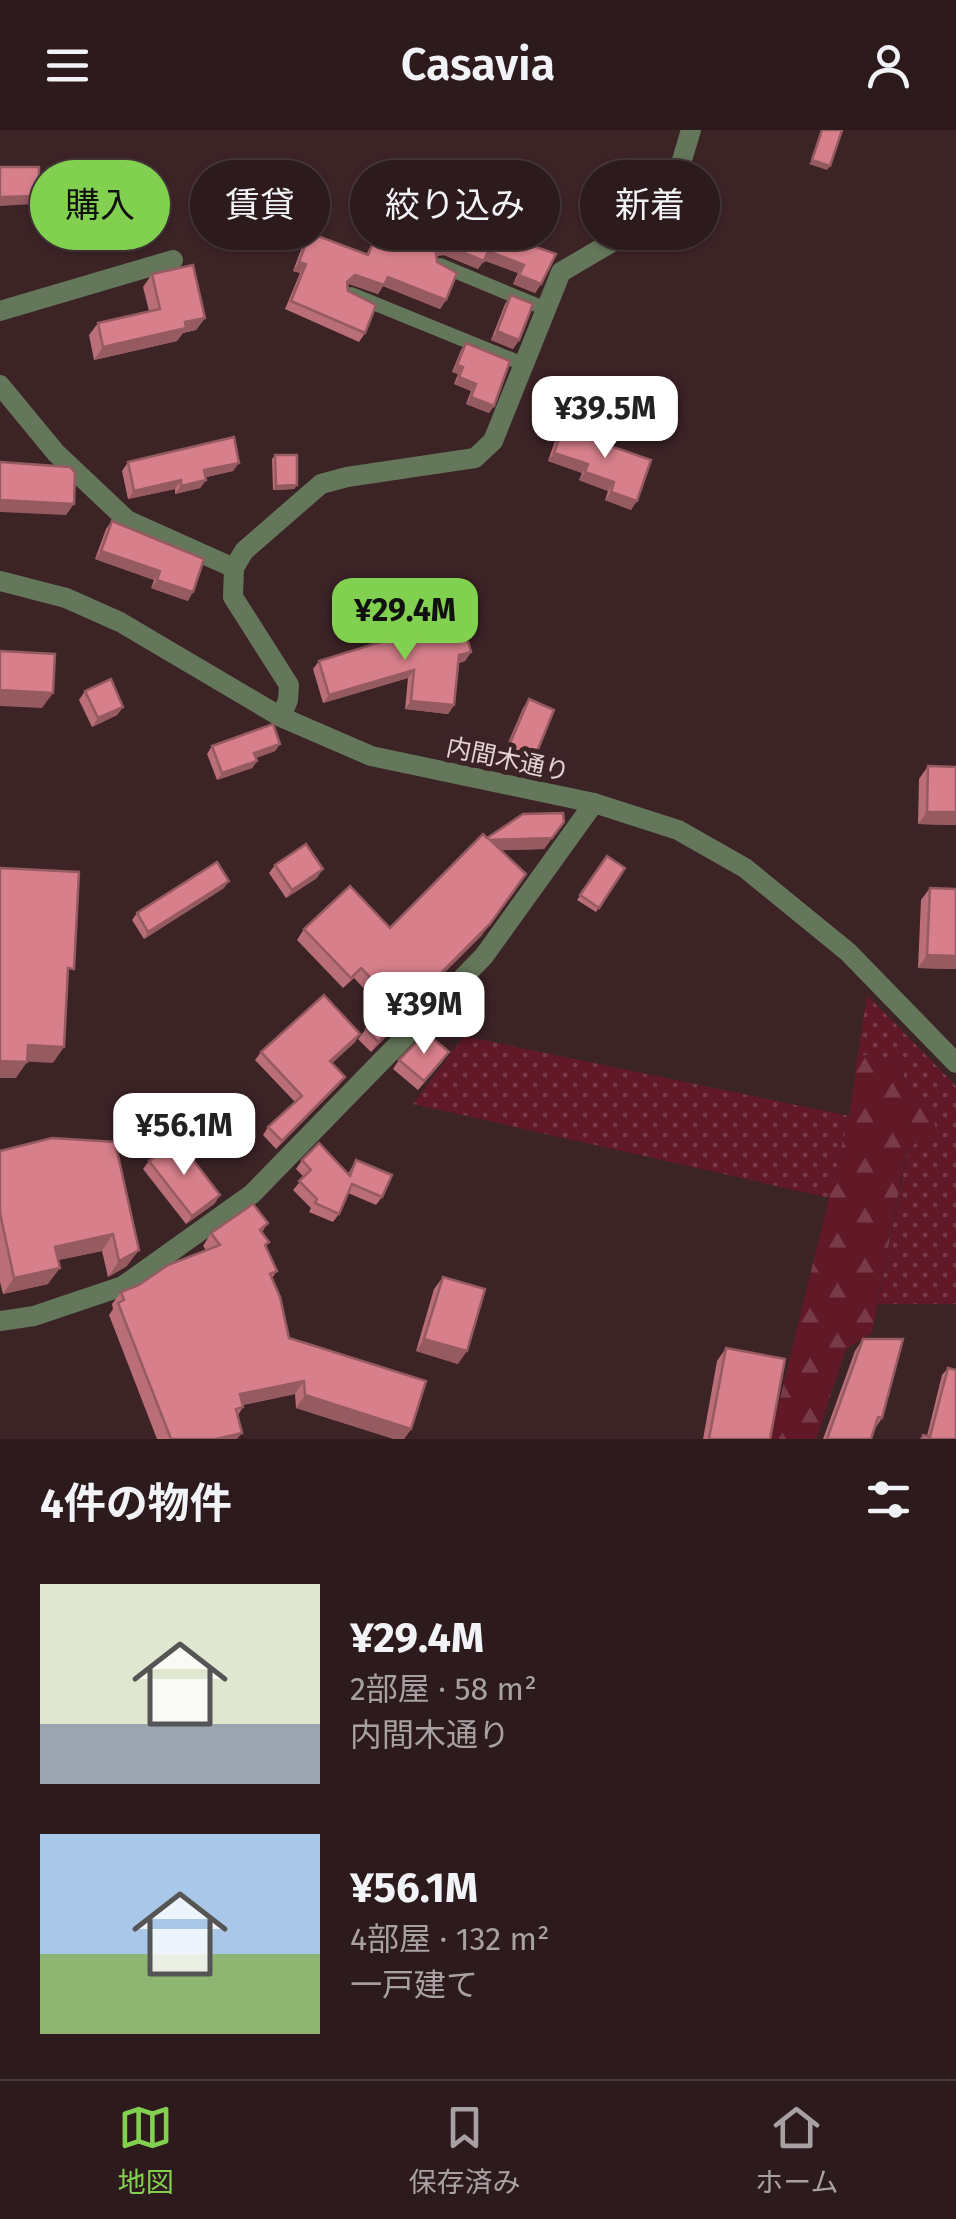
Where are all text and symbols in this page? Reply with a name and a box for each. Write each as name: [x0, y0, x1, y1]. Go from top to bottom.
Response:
icon: menu: [40, 38, 95, 93]
text: Casavia: [401, 38, 555, 92]
icon: person: [861, 38, 916, 93]
chip: 購入: [30, 160, 170, 250]
chip: 賃貸: [190, 160, 330, 250]
chip: 絞り込み: [350, 160, 560, 250]
chip: 新着: [580, 160, 720, 250]
pin: ¥39.5M: [524, 376, 686, 461]
text: ¥39.5M: [554, 389, 656, 427]
pin: ¥29.4M: [324, 578, 486, 663]
text: ¥29.4M: [354, 591, 456, 629]
street label: 内間木通り: [444, 732, 572, 788]
pin: ¥39M: [365, 972, 483, 1057]
text: ¥39M: [385, 985, 463, 1023]
pin: ¥56.1M: [103, 1093, 265, 1178]
text: ¥56.1M: [135, 1106, 233, 1144]
icon: filters: [861, 1472, 916, 1527]
text: 4件の物件: [40, 1479, 232, 1529]
text: ¥29.4M: [350, 1613, 484, 1663]
icon: home: [120, 1624, 240, 1744]
text: 2部屋 · 58 m²: [350, 1670, 537, 1708]
text: 内間木通り: [350, 1716, 510, 1754]
text: ¥56.1M: [350, 1863, 478, 1913]
icon: home: [120, 1874, 240, 1994]
text: 4部屋 · 132 m²: [350, 1920, 550, 1958]
text: 一戸建て: [350, 1966, 478, 2004]
tab: 地図: [117, 2100, 173, 2200]
tab: 保存済み: [408, 2100, 520, 2200]
tab: ホーム: [755, 2100, 839, 2200]

